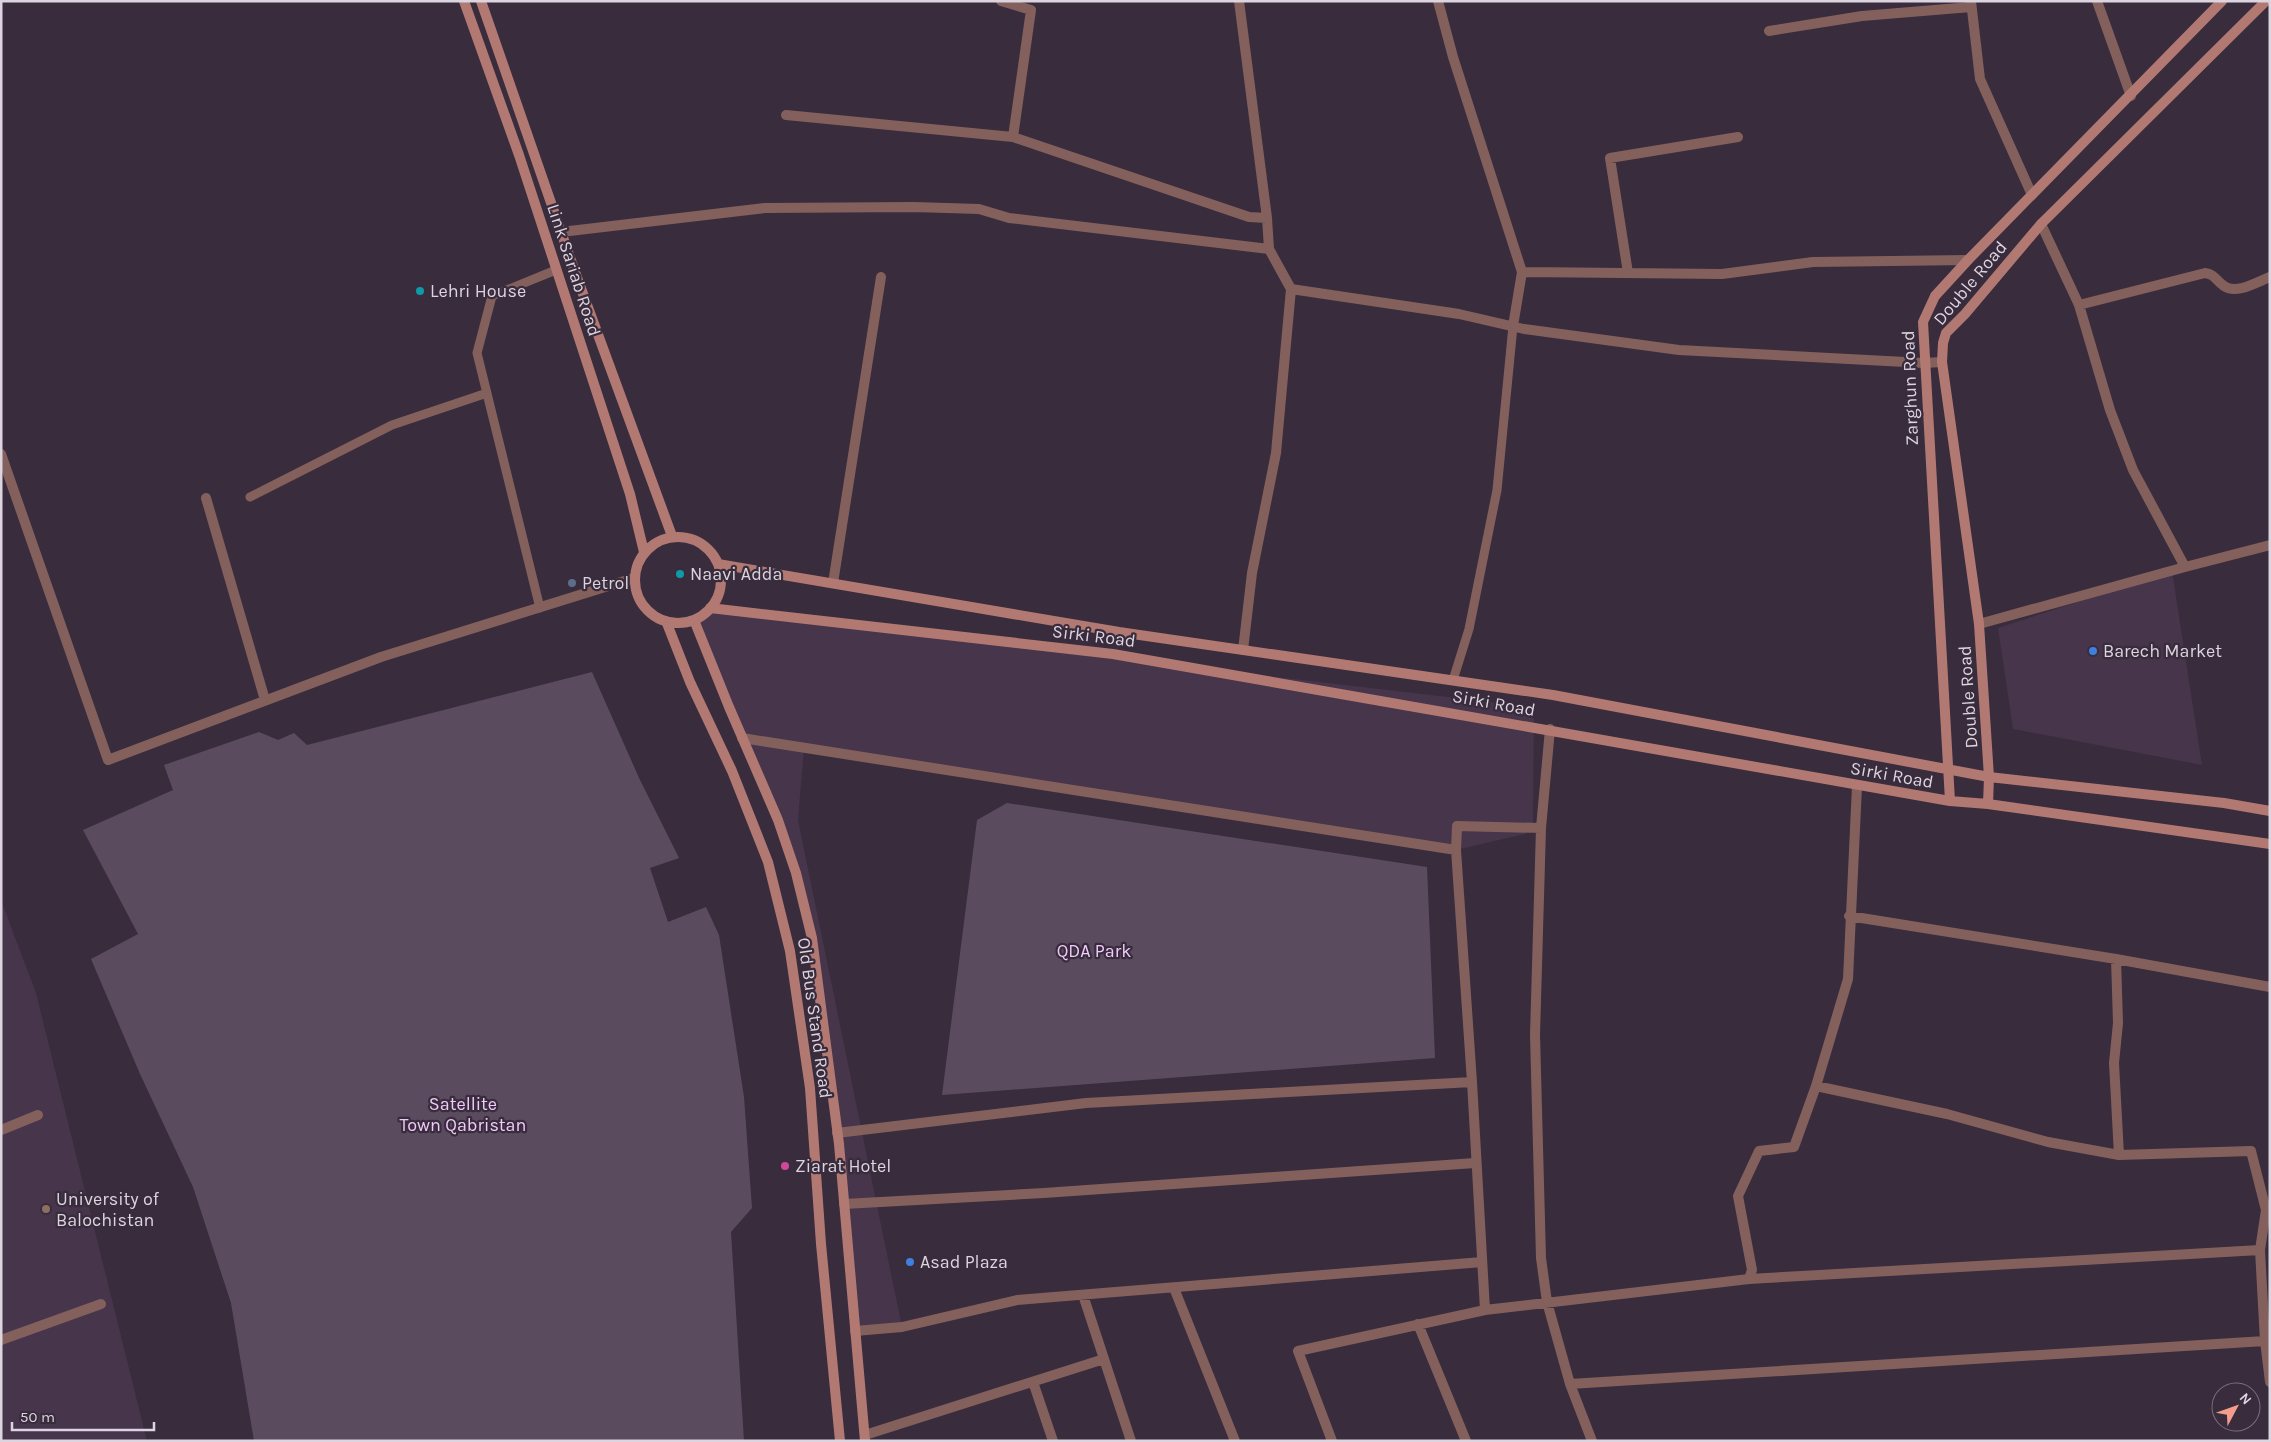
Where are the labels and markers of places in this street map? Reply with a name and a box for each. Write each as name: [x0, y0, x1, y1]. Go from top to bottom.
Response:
place label: Lehri House: [430, 280, 526, 302]
marker: Lehri House: [414, 285, 426, 297]
place label: Naavi Adda: [690, 563, 782, 585]
marker: Naavi Adda: [674, 568, 686, 580]
place label: Petrol: [582, 572, 629, 594]
marker: Petrol: [566, 577, 578, 589]
place label: Barech Market: [2103, 640, 2222, 662]
marker: Barech Market: [2087, 645, 2099, 657]
place label: Ziarat Hotel: [795, 1155, 891, 1177]
marker: Ziarat Hotel: [779, 1160, 791, 1172]
place label: University of Balochistan: [56, 1188, 160, 1231]
marker: University of Balochistan: [40, 1203, 52, 1215]
place label: Asad Plaza: [920, 1251, 1008, 1273]
marker: Asad Plaza: [904, 1256, 916, 1268]

